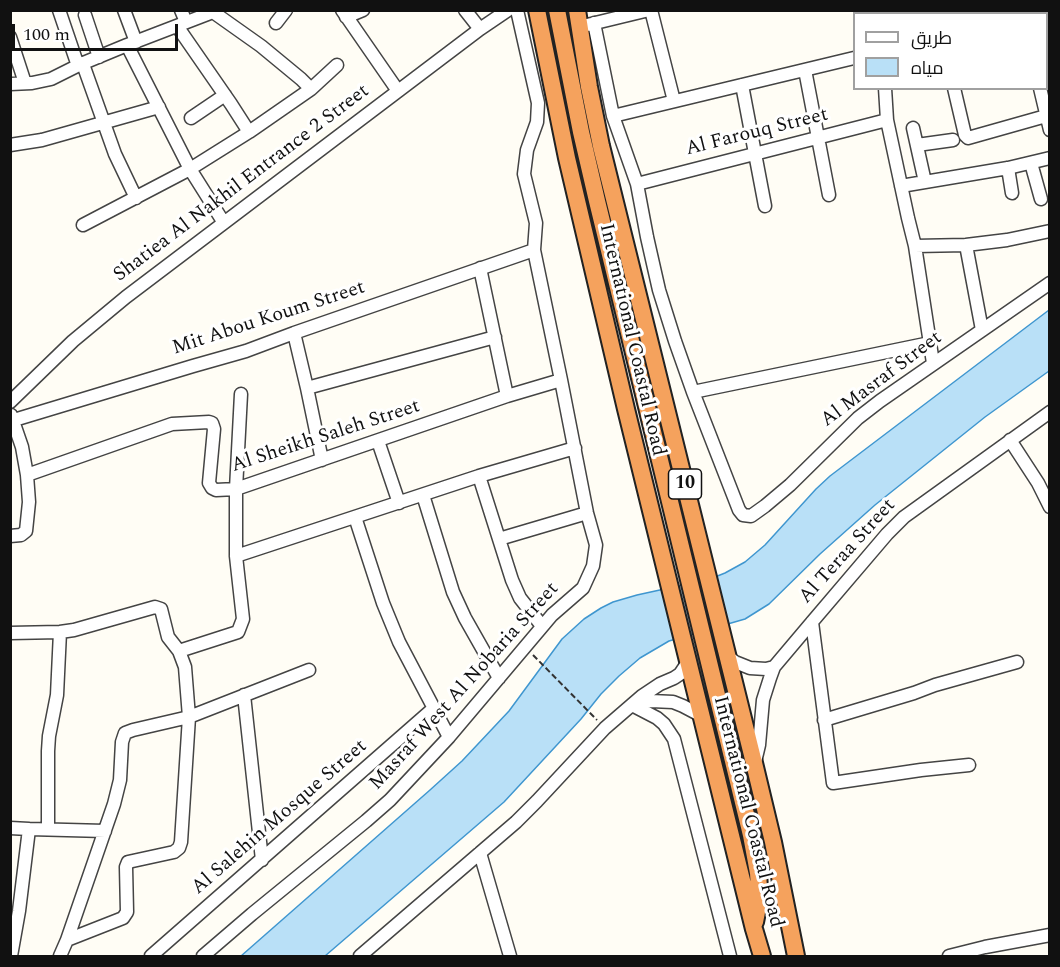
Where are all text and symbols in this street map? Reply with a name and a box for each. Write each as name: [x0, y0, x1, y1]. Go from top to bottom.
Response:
scale bar: [15, 12, 182, 50]
legend: [853, 12, 1048, 90]
text: 100 m: [23, 21, 70, 48]
text: طريق: [911, 25, 952, 52]
text: مياه: [911, 55, 944, 82]
street label: Shatiea Al Nakhil Entrance 2 Street: [109, 80, 375, 288]
street label: Al Farouq Street: [683, 104, 831, 162]
street label: International Coastal Road: [593, 221, 669, 459]
street label: Mit Abou Koum Street: [170, 277, 368, 361]
street label: Al Masraf Street: [817, 327, 947, 433]
street label: Al Sheikh Saleh Street: [229, 395, 423, 479]
road number: 10: [668, 469, 702, 499]
street label: Al Teraa Street: [795, 495, 901, 609]
street label: Masraf West Al Nobaria Street: [365, 578, 565, 796]
street label: International Coastal Road: [707, 694, 787, 930]
street label: Al Salehin Mosque Street: [187, 735, 373, 901]

